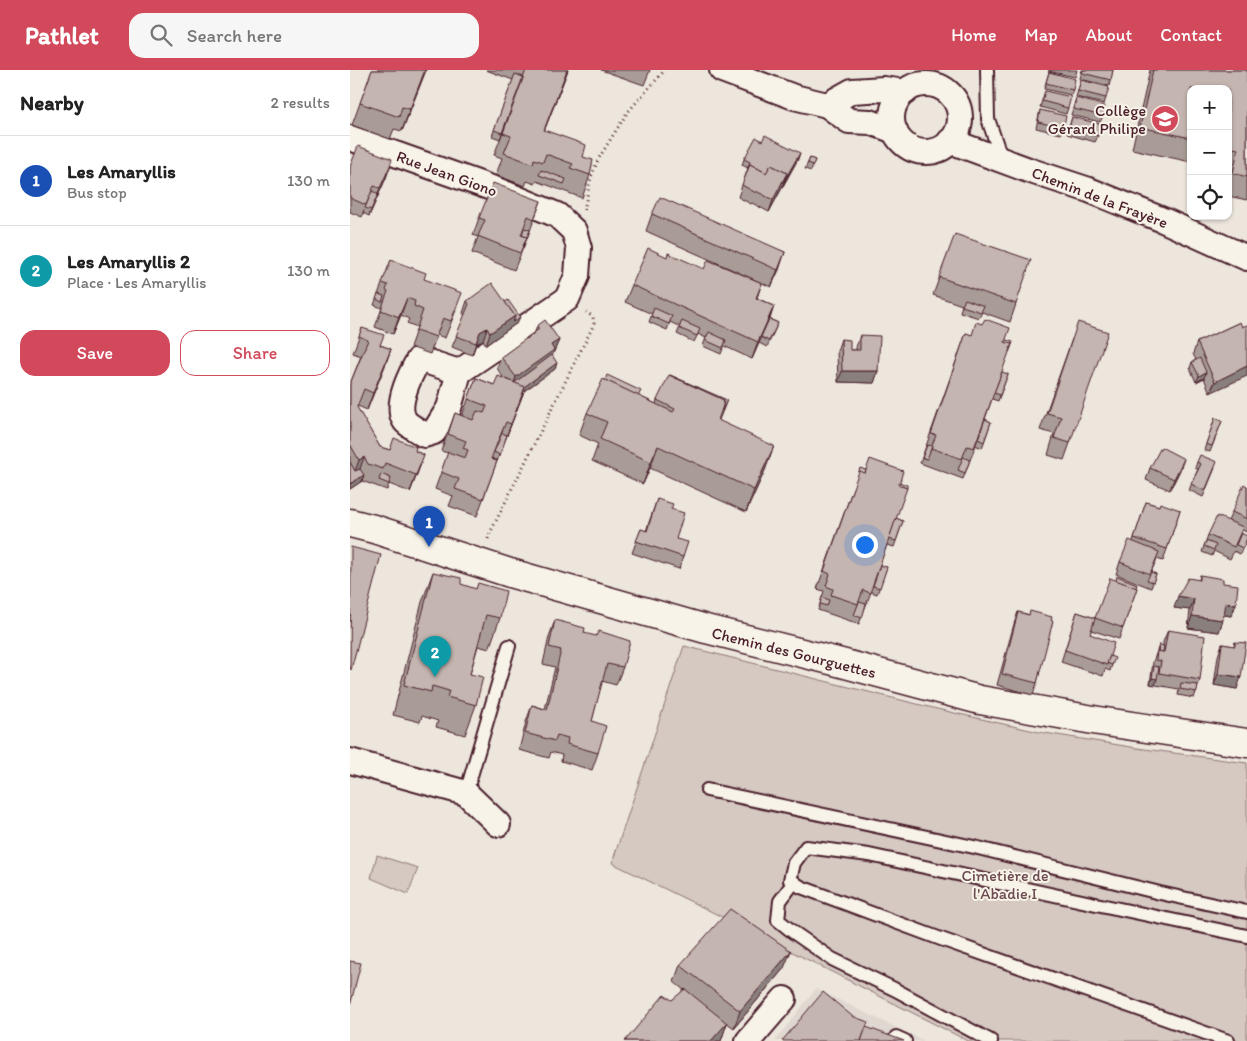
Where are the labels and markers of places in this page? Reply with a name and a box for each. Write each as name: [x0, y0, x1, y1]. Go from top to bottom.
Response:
place label: Collège Gérard Philipe: [1048, 101, 1146, 138]
school or university icon: Collège Gérard Philipe: [1150, 104, 1180, 134]
pin: 1: [413, 506, 445, 547]
pin: 2: [419, 636, 451, 677]

